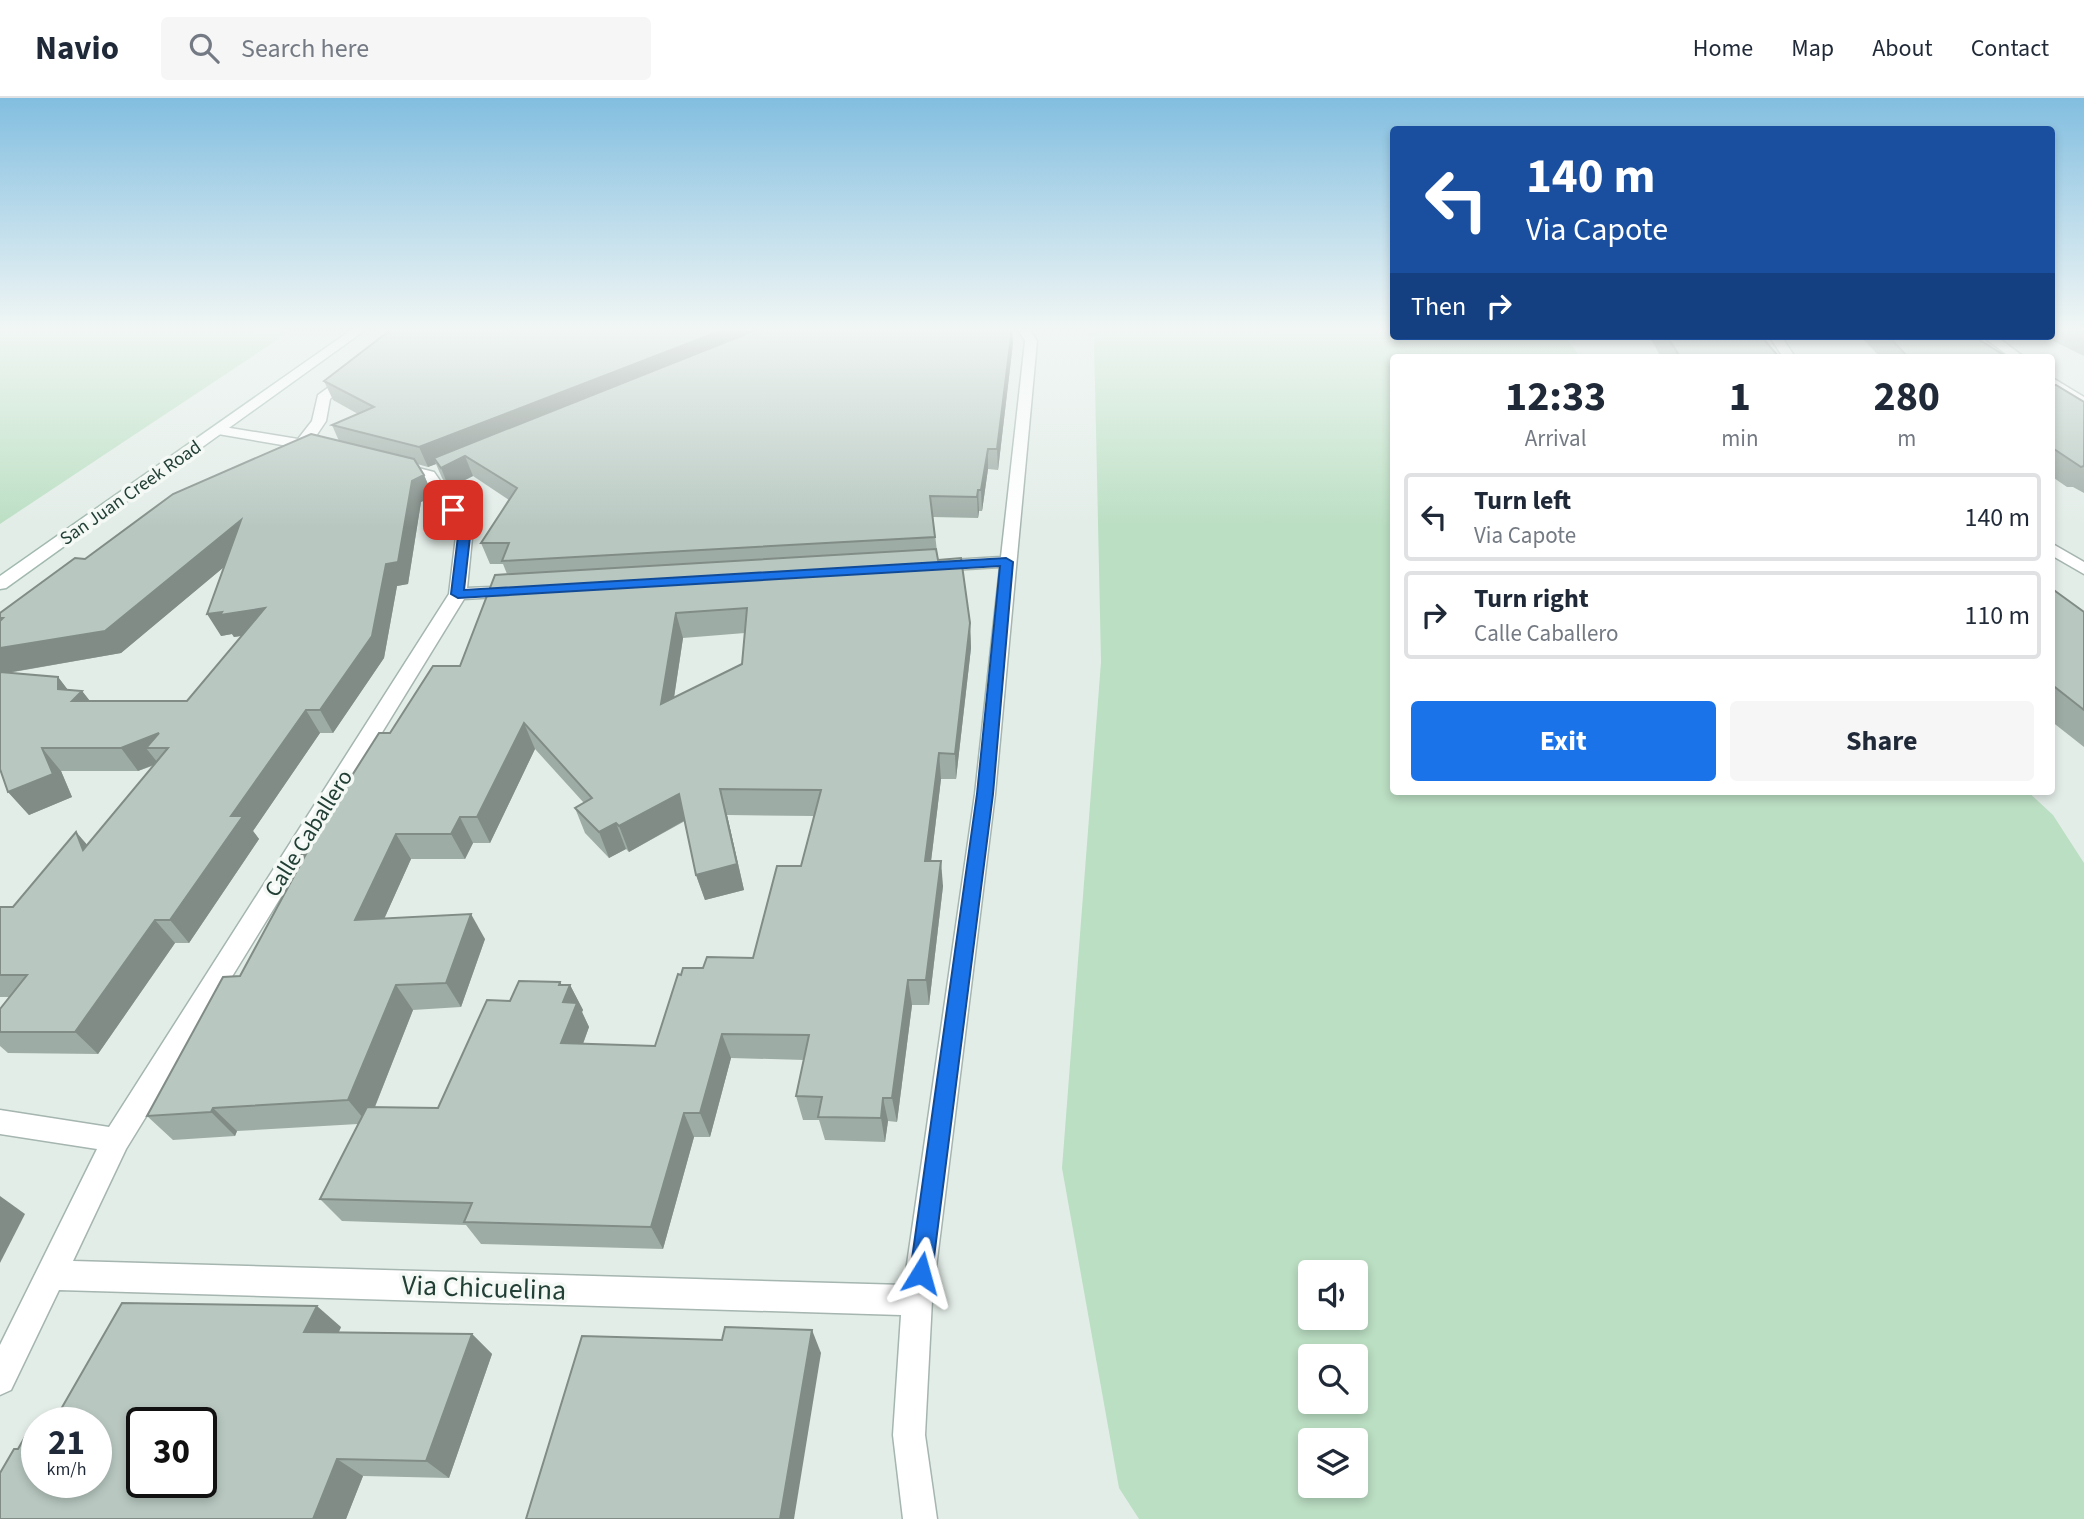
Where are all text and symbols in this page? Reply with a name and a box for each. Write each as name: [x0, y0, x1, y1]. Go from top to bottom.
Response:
search box: [161, 17, 651, 80]
text: Navio: [35, 25, 119, 72]
icon: search: [185, 29, 223, 67]
text: Search here: [241, 30, 369, 67]
text: Home: [1693, 31, 1753, 66]
text: Map: [1791, 31, 1834, 66]
text: About: [1872, 31, 1933, 66]
text: Contact: [1971, 31, 2049, 66]
text: 140 m: [1526, 142, 1655, 212]
icon: left: [1411, 154, 1502, 245]
text: Via Capote: [1526, 207, 1668, 253]
icon: right: [1480, 287, 1518, 325]
text: Then: [1411, 288, 1466, 325]
text: 12:33: [1505, 367, 1606, 427]
text: 1: [1729, 367, 1751, 427]
text: 280: [1873, 367, 1940, 427]
text: Arrival: [1525, 422, 1587, 455]
text: min: [1721, 422, 1759, 455]
text: m: [1897, 422, 1916, 455]
street label: San Juan Creek Road: [55, 434, 207, 552]
pin: [423, 480, 483, 540]
text: Turn left: [1474, 482, 1571, 519]
icon: arrive: [434, 491, 472, 529]
icon: left: [1415, 498, 1453, 536]
text: 140 m: [1964, 499, 2030, 536]
text: Via Capote: [1474, 519, 1576, 552]
text: Turn right: [1474, 580, 1589, 617]
icon: right: [1415, 596, 1453, 634]
text: 110 m: [1964, 597, 2030, 634]
text: Calle Caballero: [1474, 617, 1619, 650]
button: Exit: [1411, 701, 1716, 781]
button: Share: [1730, 701, 2034, 781]
street label: Calle Caballero: [256, 763, 361, 903]
position arrow: [884, 1236, 958, 1310]
map controls: [1298, 1260, 1368, 1498]
button: sound: [1298, 1260, 1368, 1330]
street label: Via Chicuelina: [401, 1265, 567, 1311]
button: search: [1298, 1344, 1368, 1414]
speed limit sign: 30: [126, 1407, 217, 1498]
text: 21: [48, 1418, 85, 1468]
button: layers: [1298, 1428, 1368, 1498]
text: km/h: [47, 1457, 86, 1482]

